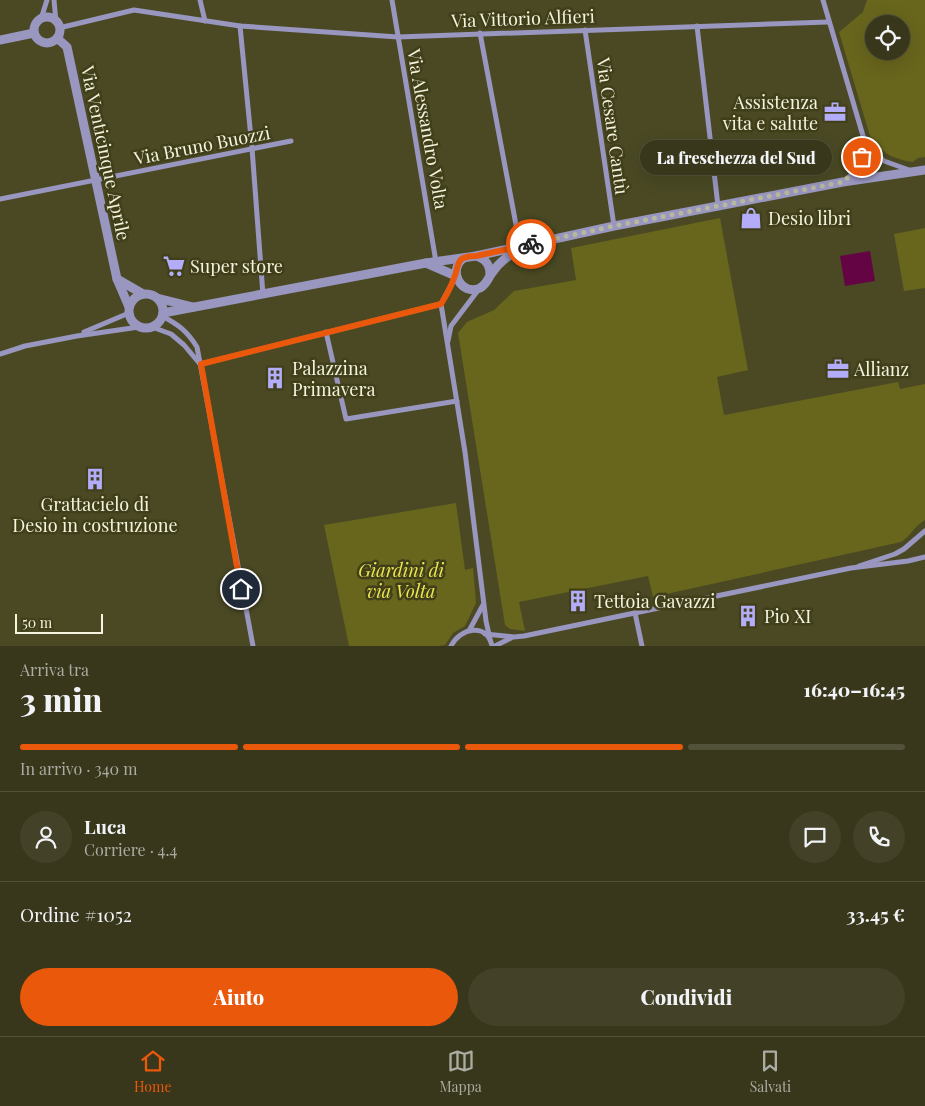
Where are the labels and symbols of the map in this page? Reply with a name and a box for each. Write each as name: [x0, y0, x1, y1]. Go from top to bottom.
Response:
street label: Via Vittorio Alfieri: [450, 3, 595, 33]
street label: Via Alessandro Volta: [402, 46, 454, 211]
street label: Via Cesare Cantù: [591, 55, 635, 197]
street label: Via Venticinque Aprile: [76, 62, 136, 243]
place label: Assistenza vita e salute: [722, 90, 818, 135]
office icon: Assistenza vita e salute: [822, 99, 848, 125]
street label: Via Bruno Buozzi: [131, 120, 272, 170]
pin: [841, 136, 883, 178]
callout: La freschezza del Sud: [640, 140, 832, 174]
shop icon: Desio libri: [738, 205, 764, 231]
place label: Desio libri: [768, 206, 851, 230]
courier: [506, 219, 556, 269]
supermarket icon: Super store: [161, 253, 187, 279]
place label: Super store: [190, 254, 283, 278]
place label: Palazzina Primavera: [292, 356, 375, 401]
office icon: Allianz: [825, 356, 851, 382]
place label: Allianz: [853, 357, 909, 381]
building icon: Palazzina Primavera: [262, 365, 288, 391]
building icon: Grattacielo di Desio in costruzione: [82, 466, 108, 492]
place label: Grattacielo di Desio in costruzione: [12, 492, 178, 537]
park label: Giardini di via Volta: [358, 558, 444, 603]
pin: [220, 568, 262, 610]
building icon: Tettoia Gavazzi: [565, 588, 591, 614]
place label: Tettoia Gavazzi: [594, 589, 715, 613]
building icon: Pio XI: [735, 603, 761, 629]
place label: Pio XI: [764, 604, 811, 628]
scale bar: [15, 611, 102, 634]

